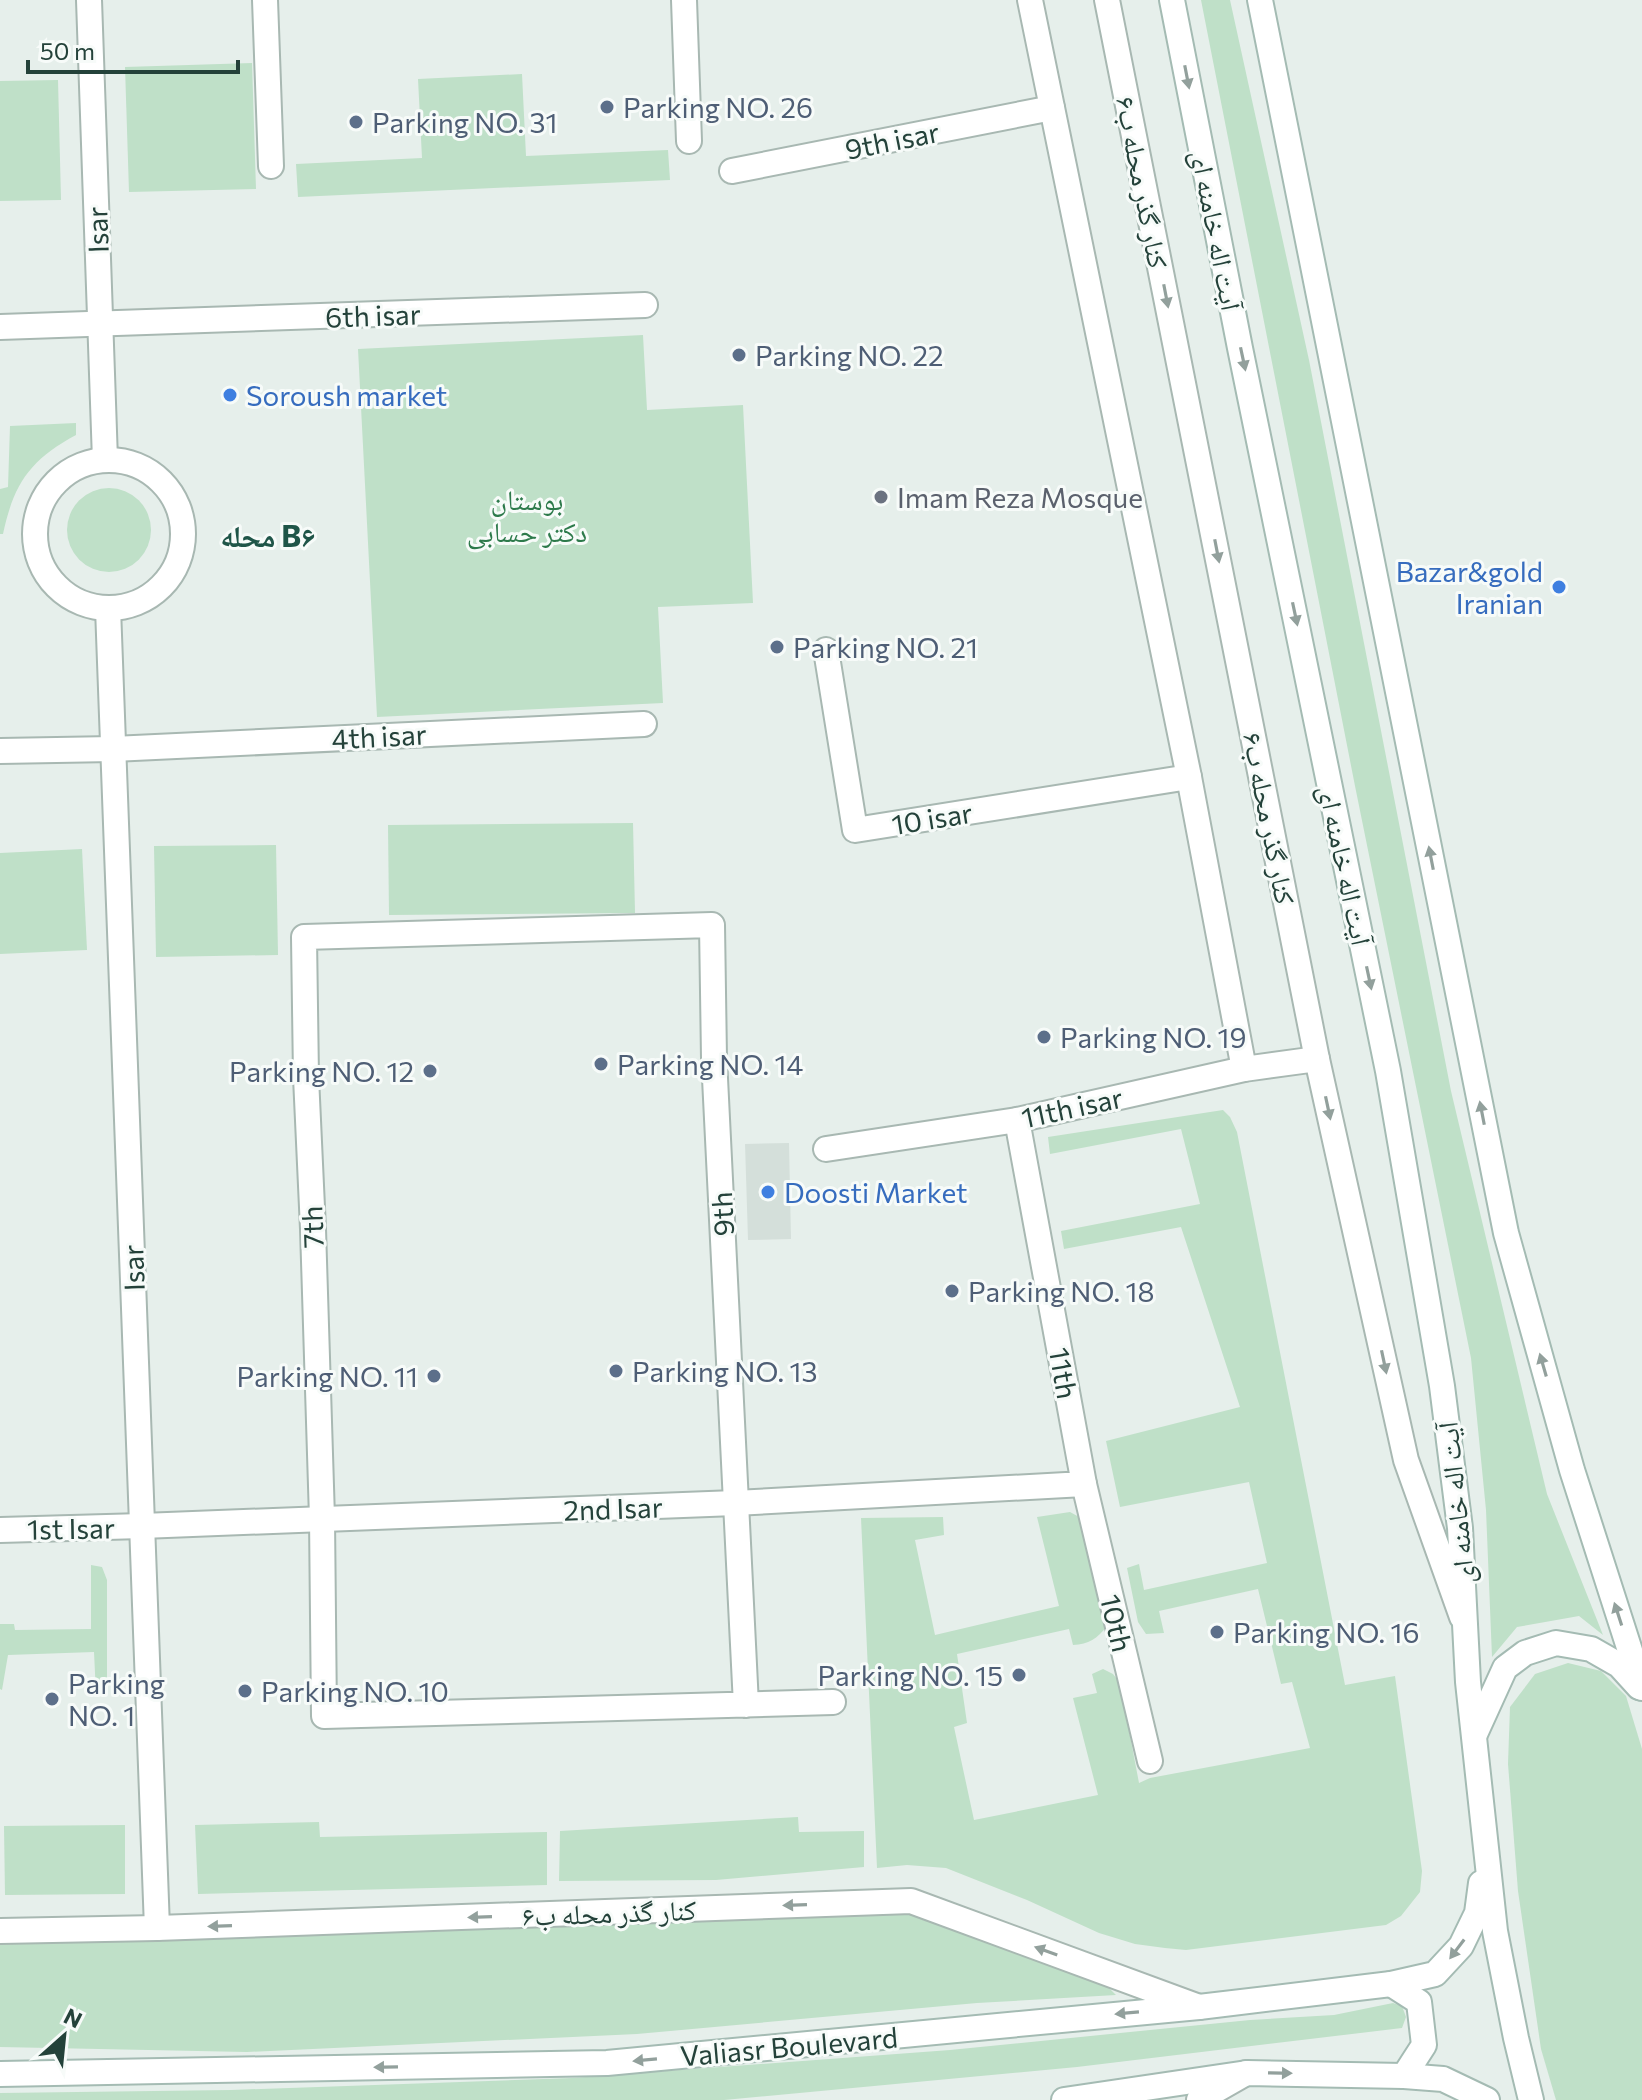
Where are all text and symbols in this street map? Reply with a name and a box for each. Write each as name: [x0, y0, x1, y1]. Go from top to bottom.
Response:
scale bar: [28, 24, 238, 74]
text: 50 m: [40, 36, 95, 65]
one-way arrow: [1182, 64, 1194, 89]
place label: Parking NO. 26: [623, 90, 813, 124]
street label: کنار گذر محله ب۶: [1110, 93, 1176, 271]
marker: Parking NO. 26: [598, 98, 616, 116]
place label: Parking NO. 31: [372, 105, 558, 139]
marker: Parking NO. 31: [347, 113, 365, 131]
street label: 9th isar: [842, 114, 942, 166]
street label: آیت اله خامنه ای: [1184, 147, 1249, 314]
street label: Isar: [79, 206, 115, 254]
one-way arrow: [1160, 284, 1173, 309]
street label: 6th isar: [325, 296, 421, 334]
place label: Parking NO. 22: [755, 338, 944, 372]
marker: Parking NO. 22: [730, 346, 748, 364]
one-way arrow: [1237, 347, 1250, 372]
place label: Soroush market: [246, 378, 447, 412]
marker: Soroush market: [221, 386, 239, 404]
place label: Imam Reza Mosque: [897, 480, 1143, 514]
park label: بوستان دکتر حسابی: [467, 482, 587, 550]
marker: Imam Reza Mosque: [872, 488, 890, 506]
district label: محله B۶: [220, 516, 316, 553]
one-way arrow: [1211, 539, 1223, 564]
place label: Bazar&gold Iranian: [1396, 554, 1543, 620]
marker: Bazar&gold Iranian: [1550, 578, 1568, 596]
one-way arrow: [1289, 602, 1302, 627]
place label: Parking NO. 21: [793, 630, 978, 664]
marker: Parking NO. 21: [768, 638, 786, 656]
street label: 4th isar: [330, 717, 428, 755]
street label: کنار گذر محله ب۶: [1237, 729, 1303, 907]
street label: آیت اله خامنه ای: [1311, 782, 1380, 949]
street label: 10 isar: [889, 795, 975, 841]
one-way arrow: [1424, 845, 1437, 870]
one-way arrow: [1364, 966, 1376, 991]
place label: Parking NO. 19: [1060, 1020, 1247, 1054]
marker: Parking NO. 19: [1035, 1028, 1053, 1046]
place label: Parking NO. 14: [617, 1047, 804, 1081]
place label: Parking NO. 12: [229, 1054, 414, 1088]
marker: Parking NO. 14: [592, 1055, 610, 1073]
marker: Parking NO. 12: [421, 1062, 439, 1080]
street label: 11th isar: [1018, 1080, 1126, 1134]
one-way arrow: [1322, 1096, 1335, 1121]
one-way arrow: [1475, 1100, 1488, 1125]
place label: Doosti Market: [784, 1175, 967, 1209]
marker: Doosti Market: [759, 1183, 777, 1201]
street label: 9th: [704, 1191, 740, 1237]
street label: 7th: [294, 1205, 330, 1249]
street label: Isar: [115, 1244, 151, 1292]
place label: Parking NO. 18: [968, 1274, 1155, 1308]
marker: Parking NO. 18: [943, 1282, 961, 1300]
street label: 11th: [1043, 1345, 1085, 1401]
one-way arrow: [1378, 1350, 1391, 1375]
one-way arrow: [1536, 1353, 1548, 1378]
place label: Parking NO. 13: [632, 1354, 818, 1388]
place label: Parking NO. 11: [237, 1359, 418, 1393]
marker: Parking NO. 13: [607, 1362, 625, 1380]
marker: Parking NO. 11: [425, 1367, 443, 1385]
street label: آیت اله خامنه ای: [1429, 1419, 1481, 1586]
street label: 2nd Isar: [563, 1489, 663, 1527]
street label: 1st Isar: [27, 1510, 115, 1546]
street label: 10th: [1094, 1591, 1140, 1655]
one-way arrow: [1611, 1602, 1624, 1626]
place label: Parking NO. 16: [1233, 1615, 1420, 1649]
marker: Parking NO. 16: [1208, 1623, 1226, 1641]
place label: Parking NO. 15: [817, 1658, 1003, 1692]
place label: Parking NO. 1: [68, 1666, 165, 1732]
marker: Parking NO. 15: [1010, 1666, 1028, 1684]
place label: Parking NO. 10: [261, 1674, 449, 1708]
marker: Parking NO. 10: [236, 1682, 254, 1700]
marker: Parking NO. 1: [43, 1690, 61, 1708]
street label: کنار گذر محله ب۶: [521, 1892, 697, 1932]
one-way arrow: [782, 1899, 807, 1912]
one-way arrow: [467, 1910, 492, 1923]
one-way arrow: [207, 1919, 232, 1932]
one-way arrow: [1449, 1939, 1465, 1959]
one-way arrow: [1034, 1944, 1058, 1957]
north arrow: [24, 1996, 104, 2076]
text: N: [60, 2002, 87, 2034]
one-way arrow: [1114, 2007, 1139, 2020]
street label: Valiasr Boulevard: [679, 2020, 899, 2072]
one-way arrow: [633, 2053, 658, 2066]
one-way arrow: [373, 2061, 398, 2073]
one-way arrow: [1268, 2067, 1293, 2080]

